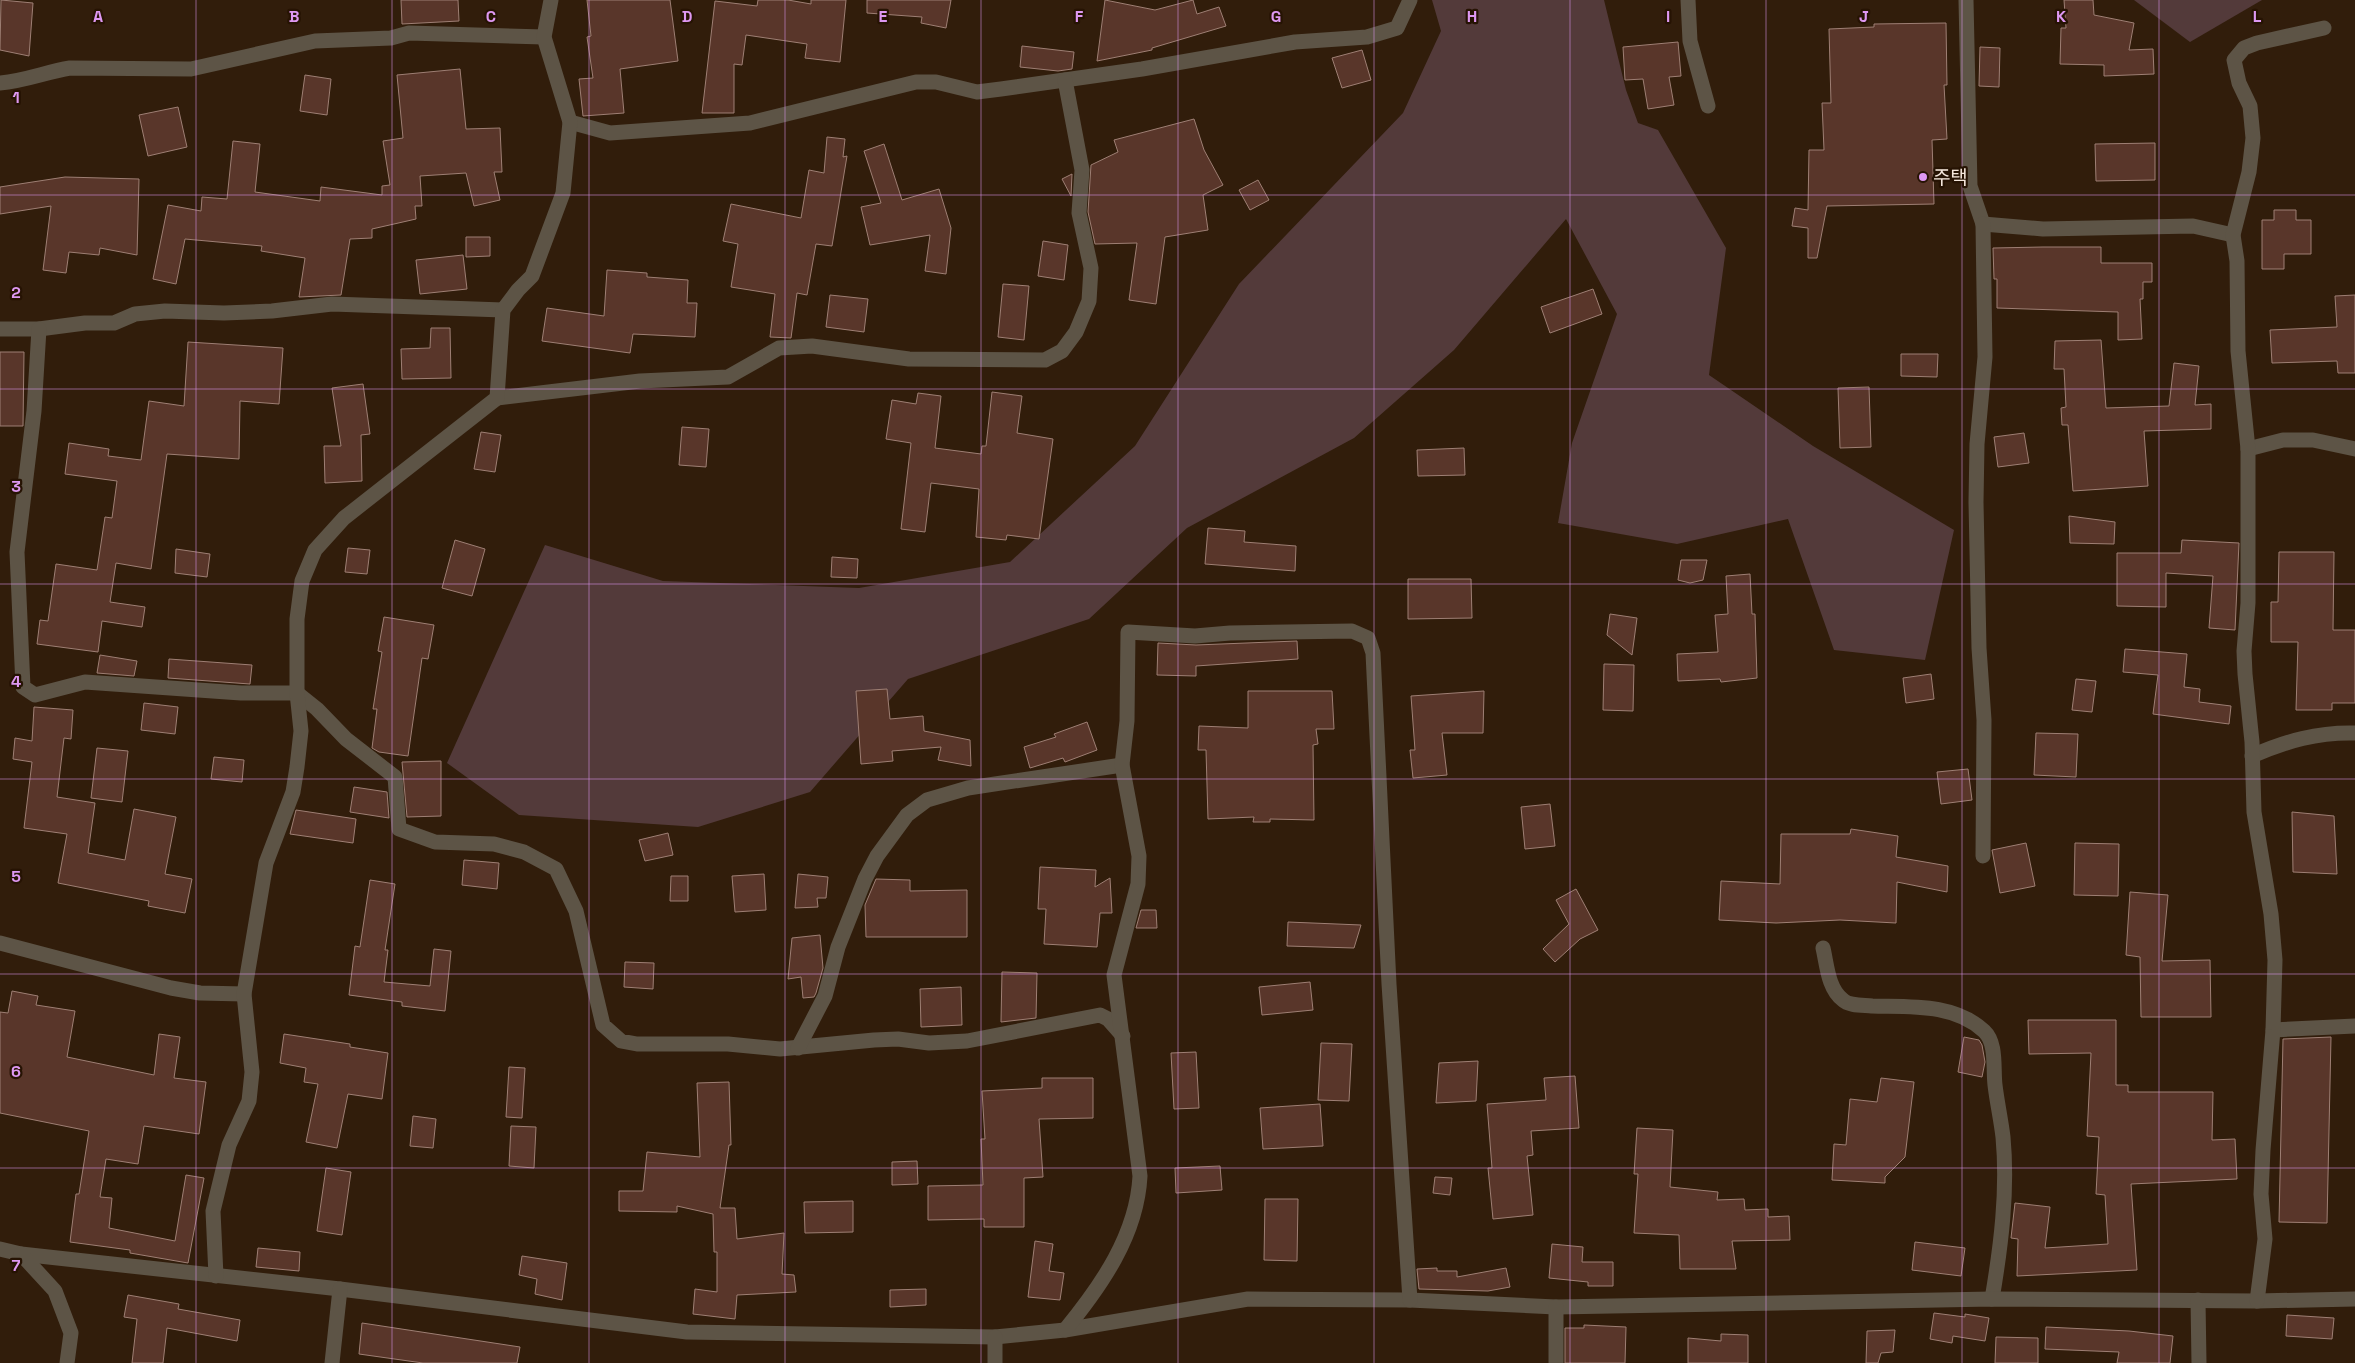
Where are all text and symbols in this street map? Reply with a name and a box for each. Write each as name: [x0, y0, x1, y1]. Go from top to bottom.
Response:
text: A: [93, 6, 103, 27]
text: B: [289, 6, 299, 27]
text: C: [486, 6, 496, 27]
text: D: [682, 6, 692, 27]
text: E: [879, 6, 888, 27]
text: F: [1075, 6, 1084, 27]
text: G: [1271, 6, 1281, 27]
text: H: [1467, 6, 1477, 27]
text: I: [1666, 6, 1670, 27]
text: J: [1859, 6, 1869, 27]
text: K: [2056, 6, 2066, 27]
text: L: [2253, 6, 2262, 27]
text: 1: [12, 87, 20, 108]
place label: 주택: [1933, 165, 1968, 190]
marker: 주택: [1917, 171, 1929, 183]
text: 2: [11, 282, 21, 303]
text: 3: [11, 476, 21, 497]
text: 4: [11, 671, 21, 692]
text: 5: [11, 866, 21, 887]
text: 6: [11, 1061, 21, 1082]
text: 7: [12, 1255, 21, 1276]

